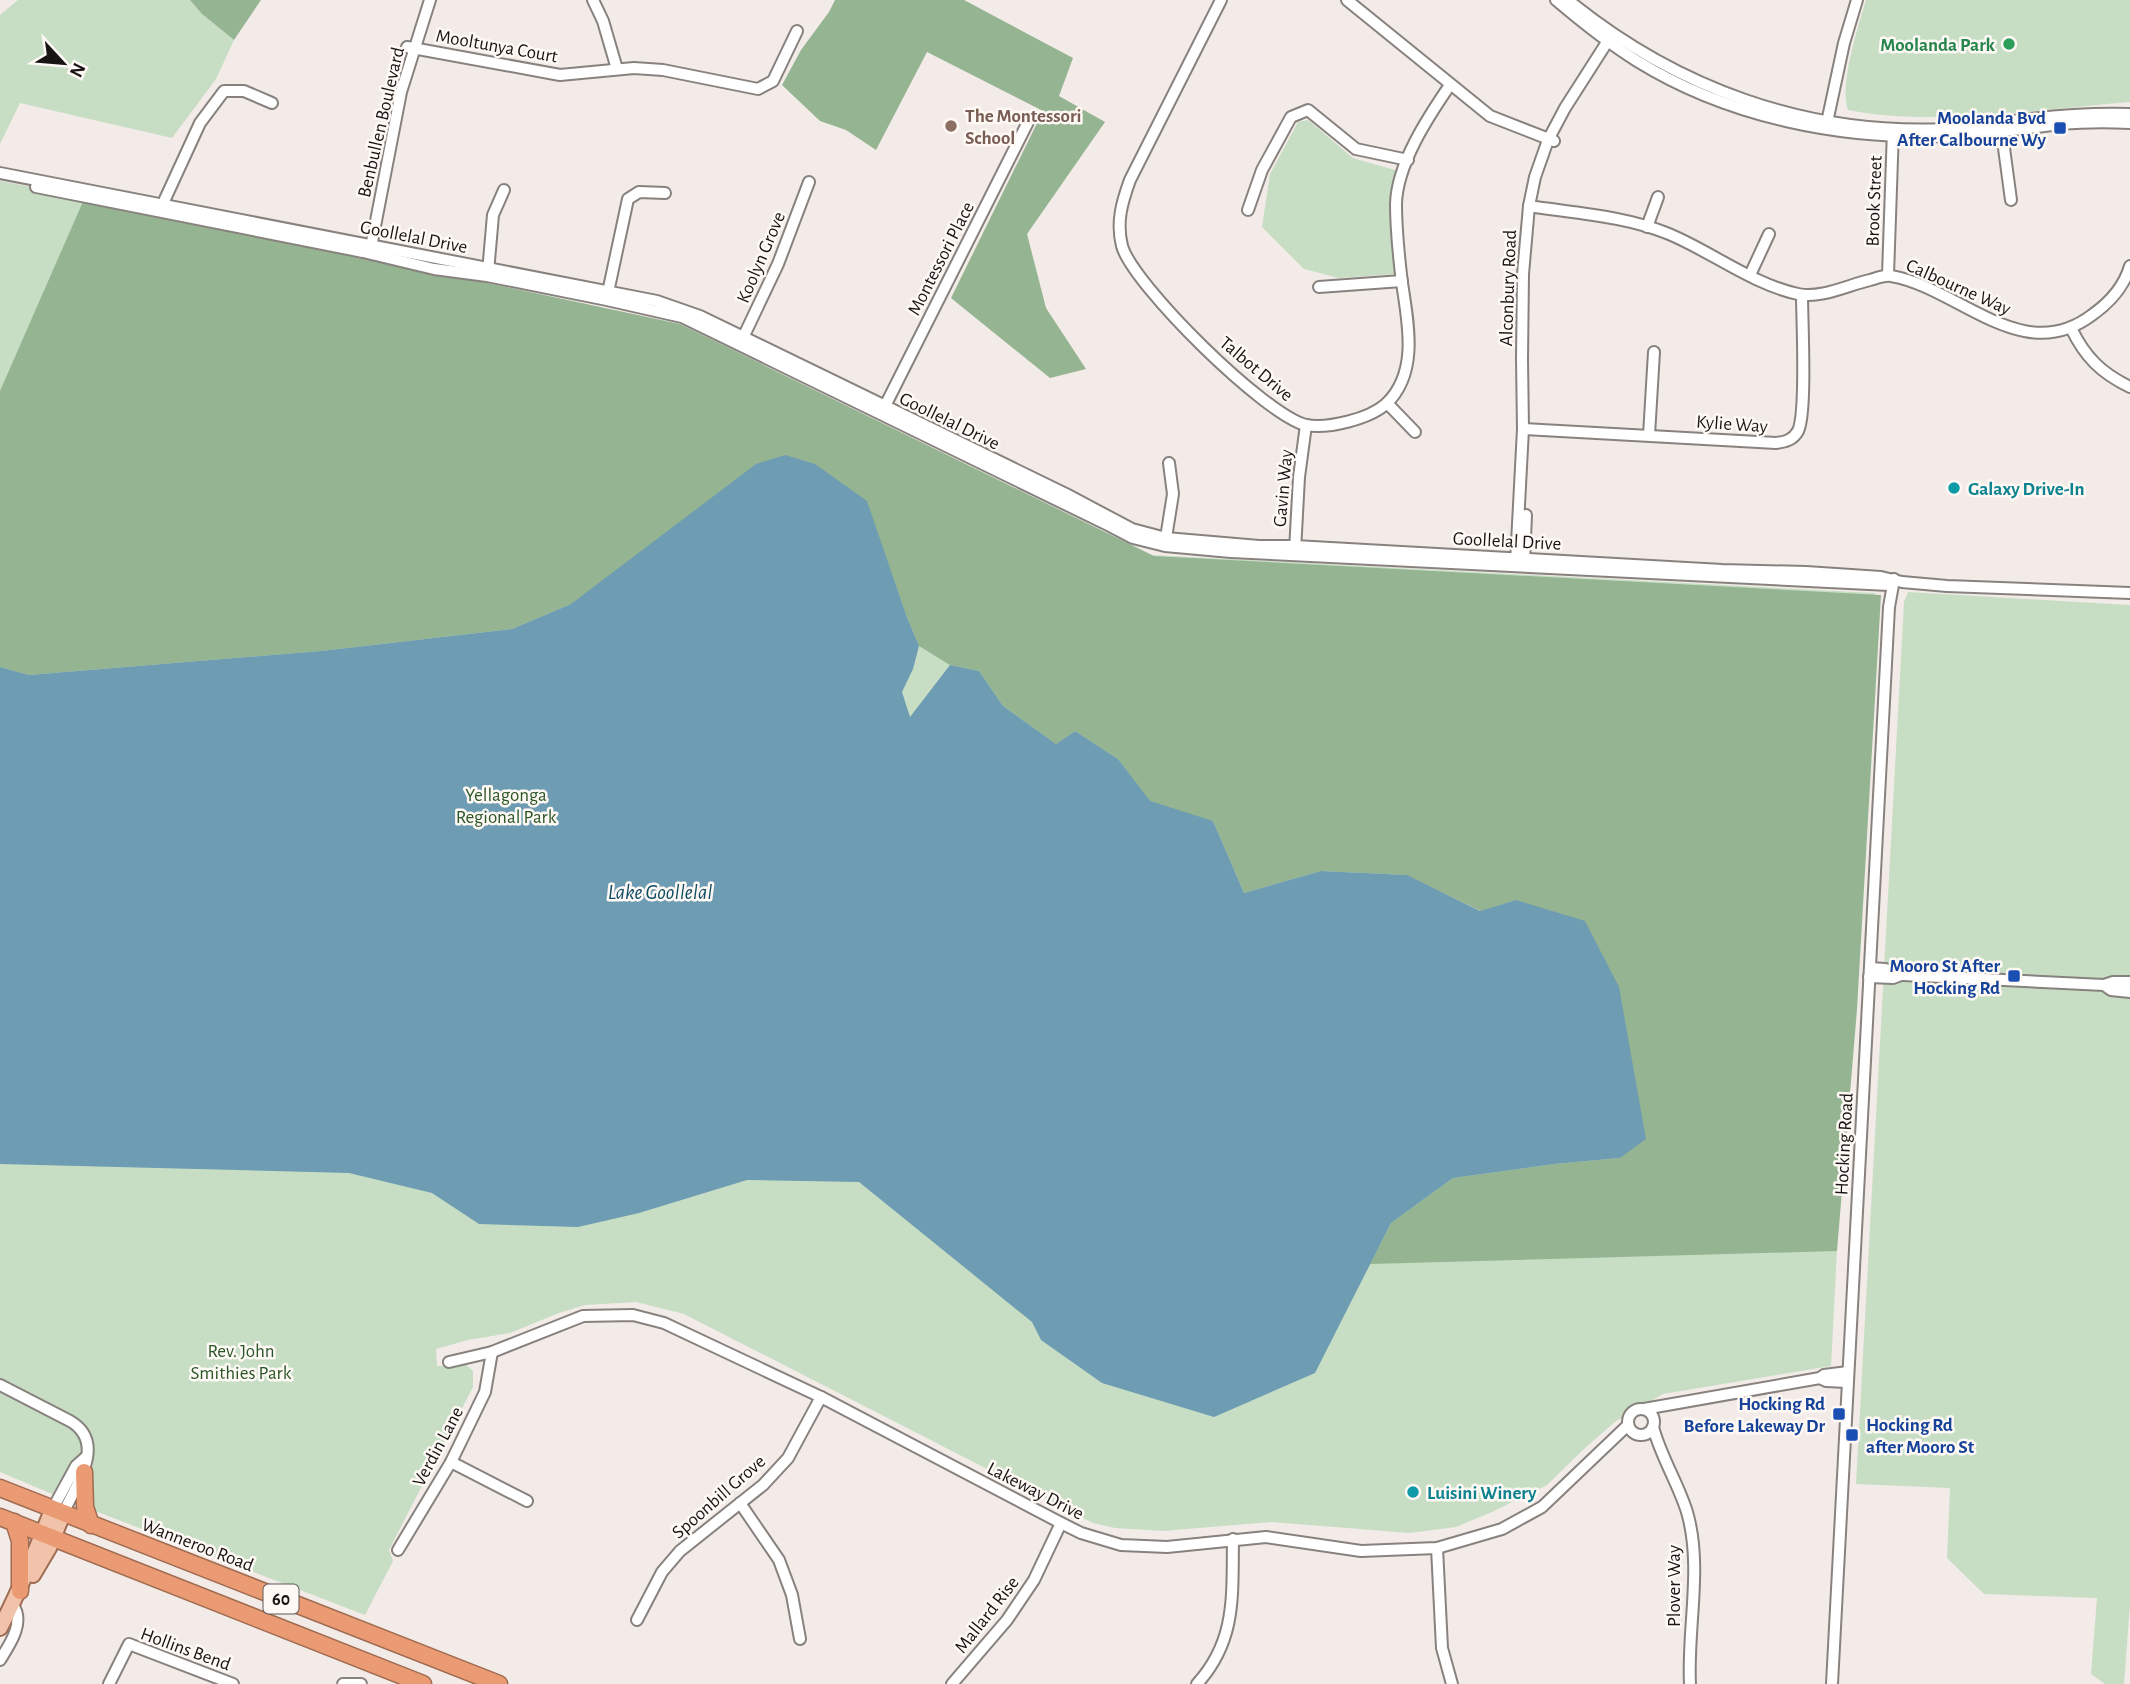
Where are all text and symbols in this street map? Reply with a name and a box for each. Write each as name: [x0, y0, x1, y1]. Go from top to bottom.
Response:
street label: Mooltunya Court: [434, 26, 559, 67]
north arrow: [28, 28, 98, 98]
place label: Moolanda Park: [1880, 36, 1996, 55]
marker: Moolanda Park: [2001, 36, 2017, 52]
street label: Benbullen Boulevard: [355, 45, 408, 199]
text: N: [65, 60, 88, 80]
place label: The Montessori School: [965, 107, 1081, 148]
place label: Moolanda Bvd After Calbourne Wy: [1897, 109, 2047, 150]
marker: The Montessori School: [943, 118, 959, 134]
marker: Moolanda Bvd After Calbourne Wy: [2052, 120, 2068, 136]
street label: Brook Street: [1863, 155, 1886, 247]
street label: Montessori Place: [905, 199, 978, 319]
street label: Koolyn Grove: [734, 209, 789, 306]
street label: Goollelal Drive: [359, 218, 469, 257]
street label: Alconbury Road: [1497, 229, 1520, 347]
street label: Calbourne Way: [1903, 256, 2014, 319]
street label: Talbot Drive: [1216, 333, 1296, 405]
street label: Goollelal Drive: [896, 389, 1002, 454]
street label: Kylie Way: [1695, 413, 1768, 436]
street label: Gavin Way: [1271, 448, 1296, 528]
marker: Galaxy Drive-In: [1946, 480, 1962, 496]
place label: Galaxy Drive-In: [1968, 480, 2084, 499]
street label: Goollelal Drive: [1452, 529, 1562, 554]
park label: Yellagonga Regional Park: [456, 786, 557, 827]
water label: Lake Goollelal: [608, 882, 712, 903]
place label: Mooro St After Hocking Rd: [1889, 957, 2000, 998]
marker: Mooro St After Hocking Rd: [2006, 968, 2022, 984]
street label: Hocking Road: [1832, 1092, 1857, 1196]
park label: Rev. John Smithies Park: [191, 1342, 292, 1383]
place label: Hocking Rd Before Lakeway Dr: [1684, 1395, 1825, 1436]
street label: Verdin Lane: [409, 1404, 467, 1490]
marker: Hocking Rd Before Lakeway Dr: [1831, 1406, 1847, 1422]
place label: Hocking Rd after Mooro St: [1866, 1416, 1975, 1457]
marker: Hocking Rd after Mooro St: [1844, 1427, 1860, 1443]
street label: Spoonbill Grove: [669, 1452, 769, 1543]
street label: Lakeway Drive: [984, 1459, 1087, 1524]
marker: Luisini Winery: [1405, 1484, 1421, 1500]
place label: Luisini Winery: [1427, 1484, 1537, 1503]
street label: Wanneroo Road: [139, 1515, 256, 1576]
street label: Plover Way: [1665, 1545, 1684, 1627]
street label: Mallard Rise: [952, 1573, 1023, 1657]
road number: 60: [264, 1584, 298, 1614]
street label: Hollins Bend: [138, 1624, 233, 1675]

